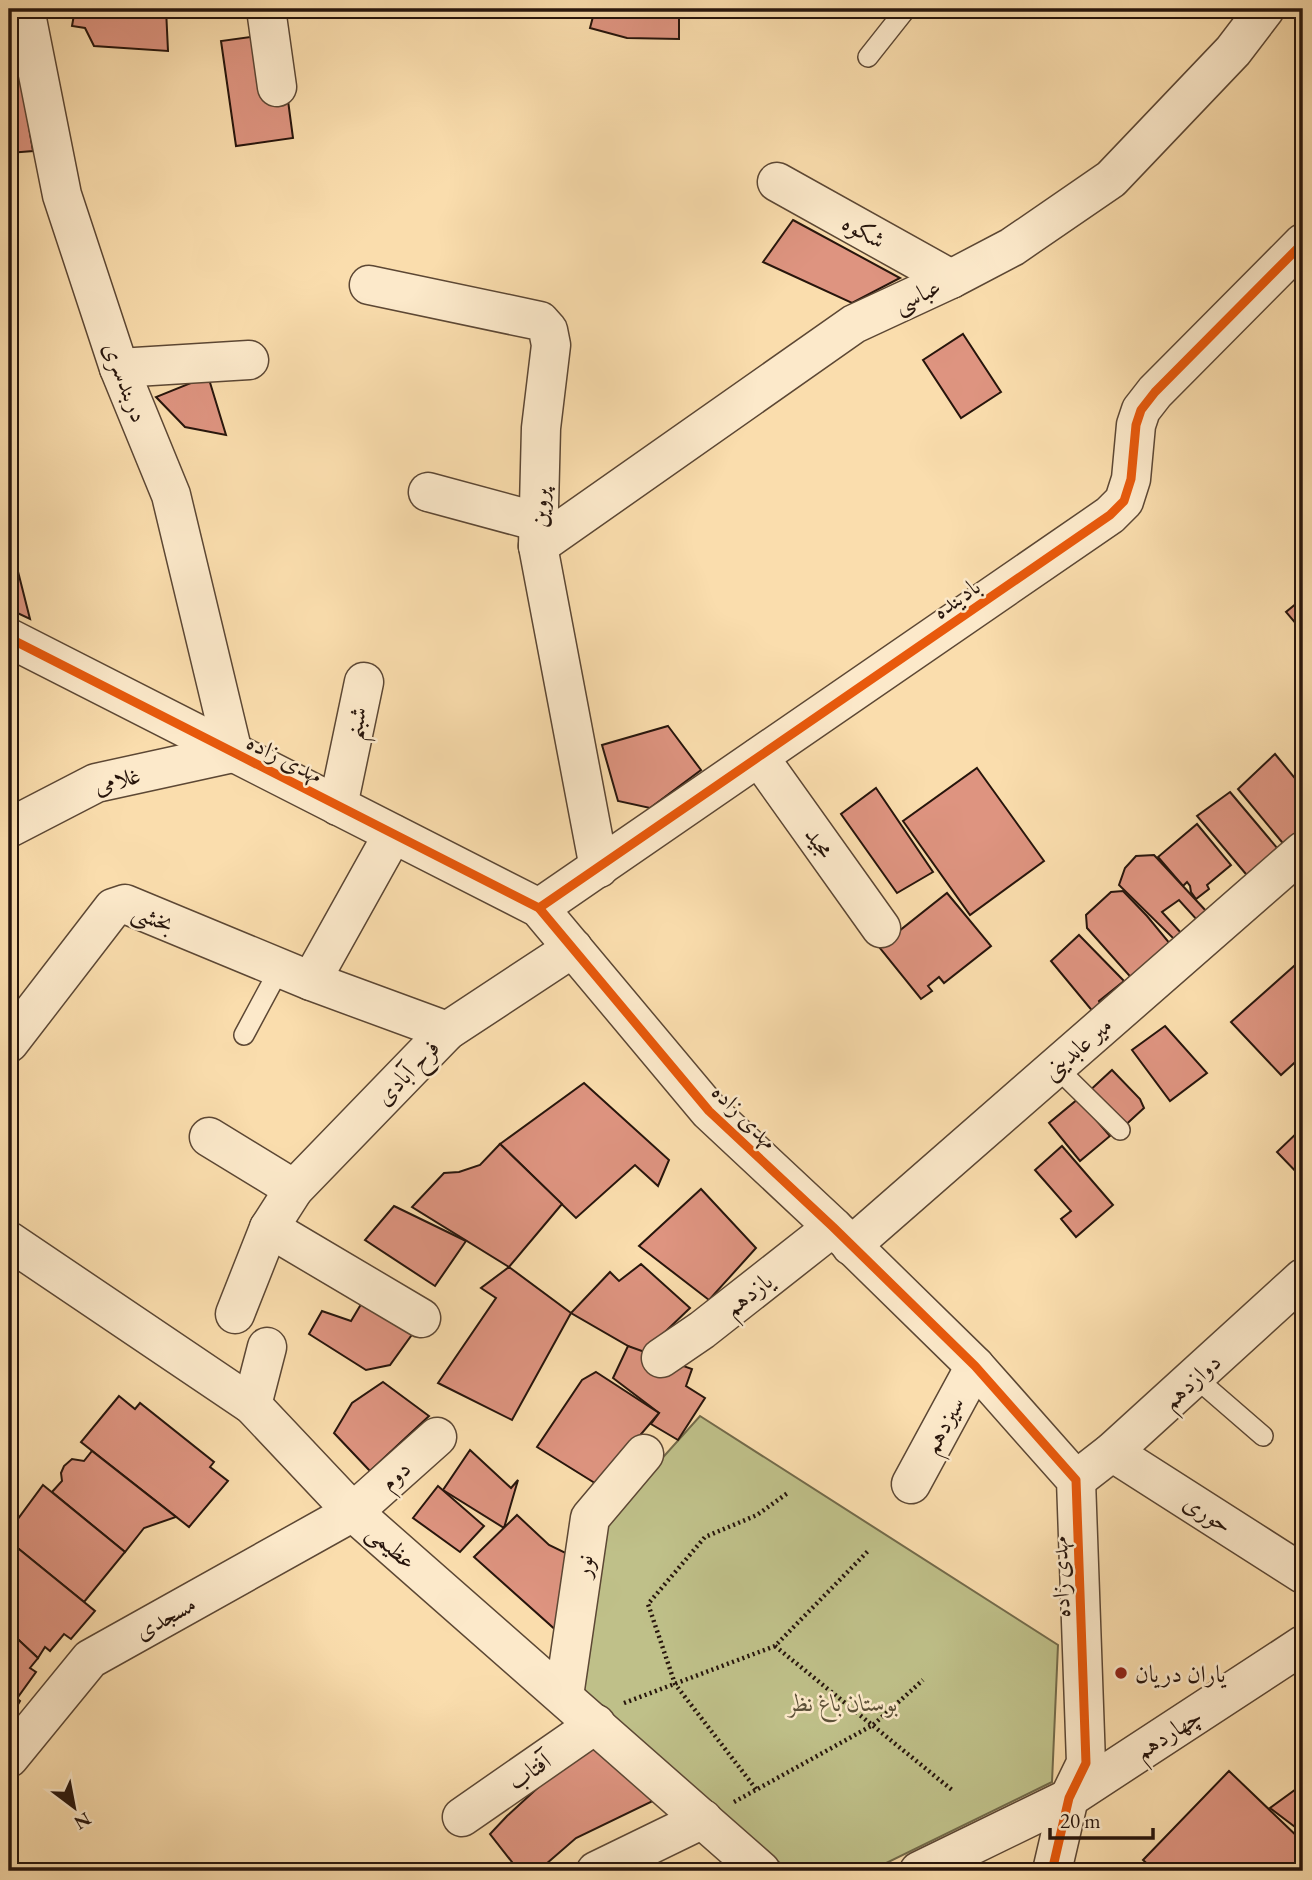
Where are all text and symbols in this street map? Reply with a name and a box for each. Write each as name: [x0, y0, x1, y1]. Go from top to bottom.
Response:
street label: شکوه: [837, 207, 891, 255]
street label: عباسی: [888, 271, 946, 321]
street label: دربندسری: [96, 337, 155, 427]
street label: پروین: [523, 485, 556, 529]
street label: بادینده: [926, 570, 986, 626]
street label: شبنم: [336, 704, 382, 744]
street label: مهدی زاده: [242, 726, 328, 790]
street label: غلامی: [90, 759, 144, 801]
street label: مجید: [798, 820, 842, 864]
street label: بخشی: [127, 895, 178, 941]
street label: میر عابدینی: [1036, 1009, 1119, 1087]
street label: فرح آبادی: [368, 1032, 450, 1116]
street label: مهدی زاده: [705, 1076, 785, 1156]
street label: یازدهم: [717, 1264, 784, 1328]
street label: دوازدهم: [1155, 1346, 1232, 1421]
street label: سیزدهم: [915, 1391, 977, 1463]
street label: دوم: [373, 1453, 421, 1501]
street label: حوری: [1178, 1486, 1238, 1540]
street label: عظیمی: [360, 1516, 423, 1577]
street label: مهدی زاده: [1043, 1536, 1077, 1618]
street label: نور: [566, 1553, 600, 1581]
street label: مسجدی: [129, 1588, 201, 1646]
place label: یاران دریان: [1135, 1658, 1227, 1689]
marker: یاران دریان: [1113, 1665, 1129, 1681]
park label: بوستان باغ نظر: [786, 1687, 899, 1723]
street label: چهاردهم: [1128, 1700, 1211, 1772]
street label: آفتاب: [501, 1744, 559, 1797]
north arrow: [38, 1772, 108, 1842]
scale bar: [1050, 1796, 1153, 1840]
text: N: [69, 1806, 96, 1836]
text: 20 m: [1060, 1807, 1101, 1834]

